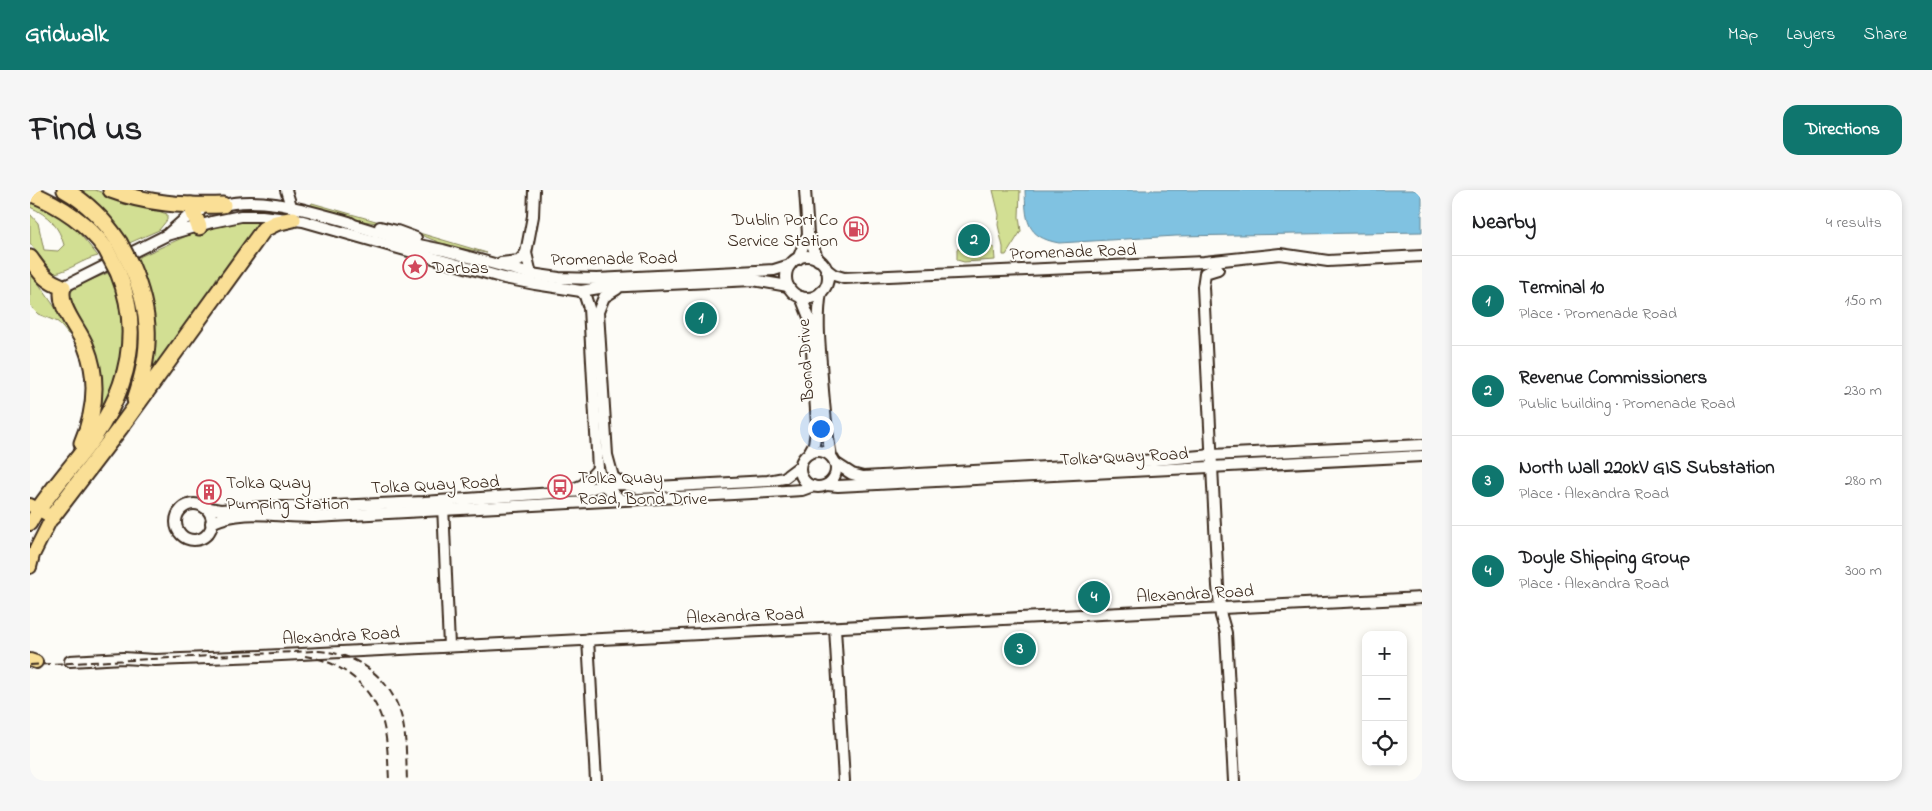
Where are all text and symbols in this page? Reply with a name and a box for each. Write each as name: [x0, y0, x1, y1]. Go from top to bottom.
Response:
text: Gridwalk: [25, 18, 109, 53]
text: Map: [1728, 22, 1758, 48]
text: Layers: [1786, 22, 1836, 48]
text: Share: [1864, 22, 1907, 48]
text: Find us: [30, 105, 142, 156]
button: Directions: [1783, 105, 1902, 155]
place label: Dublin Port Co Service Station: [727, 208, 838, 255]
text: Nearby: [1472, 208, 1536, 238]
text: 4 results: [1826, 211, 1882, 235]
fuel station icon: Dublin Port Co Service Station: [843, 216, 869, 242]
pin: 2: [958, 221, 990, 259]
street label: Promenade Road: [1009, 238, 1137, 268]
street label: Promenade Road: [550, 246, 678, 274]
place icon: Darbas: [402, 254, 428, 280]
place label: Darbas: [431, 256, 489, 282]
text: Terminal 10: [1519, 275, 1604, 302]
text: 1: [1485, 289, 1491, 313]
text: 150 m: [1844, 289, 1882, 313]
pin: 1: [685, 299, 717, 337]
text: Place · Promenade Road: [1519, 302, 1677, 326]
street label: Bond Drive: [792, 317, 822, 403]
text: Revenue Commissioners: [1519, 365, 1707, 392]
text: 2: [1484, 379, 1492, 403]
text: 230 m: [1844, 379, 1882, 403]
text: Public building · Promenade Road: [1519, 392, 1735, 416]
your location: [808, 416, 834, 442]
street label: Tolka Quay Road: [1059, 442, 1189, 474]
text: North Wall 220kV GIS Substation: [1519, 455, 1775, 482]
place label: Tolka Quay Road, Bond Drive: [578, 466, 708, 513]
text: 3: [1485, 469, 1491, 493]
text: 280 m: [1845, 469, 1882, 493]
street label: Tolka Quay Road: [370, 470, 500, 502]
place label: Tolka Quay Pumping Station: [226, 471, 349, 519]
bus stop icon: Tolka Quay Road, Bond Drive: [547, 474, 573, 500]
building icon: Tolka Quay Pumping Station: [196, 479, 222, 505]
text: Place · Alexandra Road: [1519, 482, 1669, 506]
text: Doyle Shipping Group: [1519, 545, 1690, 572]
text: 4: [1485, 559, 1491, 583]
text: 300 m: [1845, 559, 1882, 583]
text: Place · Alexandra Road: [1519, 572, 1669, 596]
pin: 4: [1078, 578, 1110, 616]
street label: Alexandra Road: [1136, 579, 1255, 611]
street label: Alexandra Road: [686, 602, 804, 632]
street label: Alexandra Road: [282, 621, 401, 653]
pin: 3: [1004, 630, 1036, 668]
map controls: [1362, 631, 1407, 766]
button: +: [1362, 631, 1407, 676]
button: −: [1362, 676, 1407, 721]
button: locate: [1362, 721, 1407, 766]

